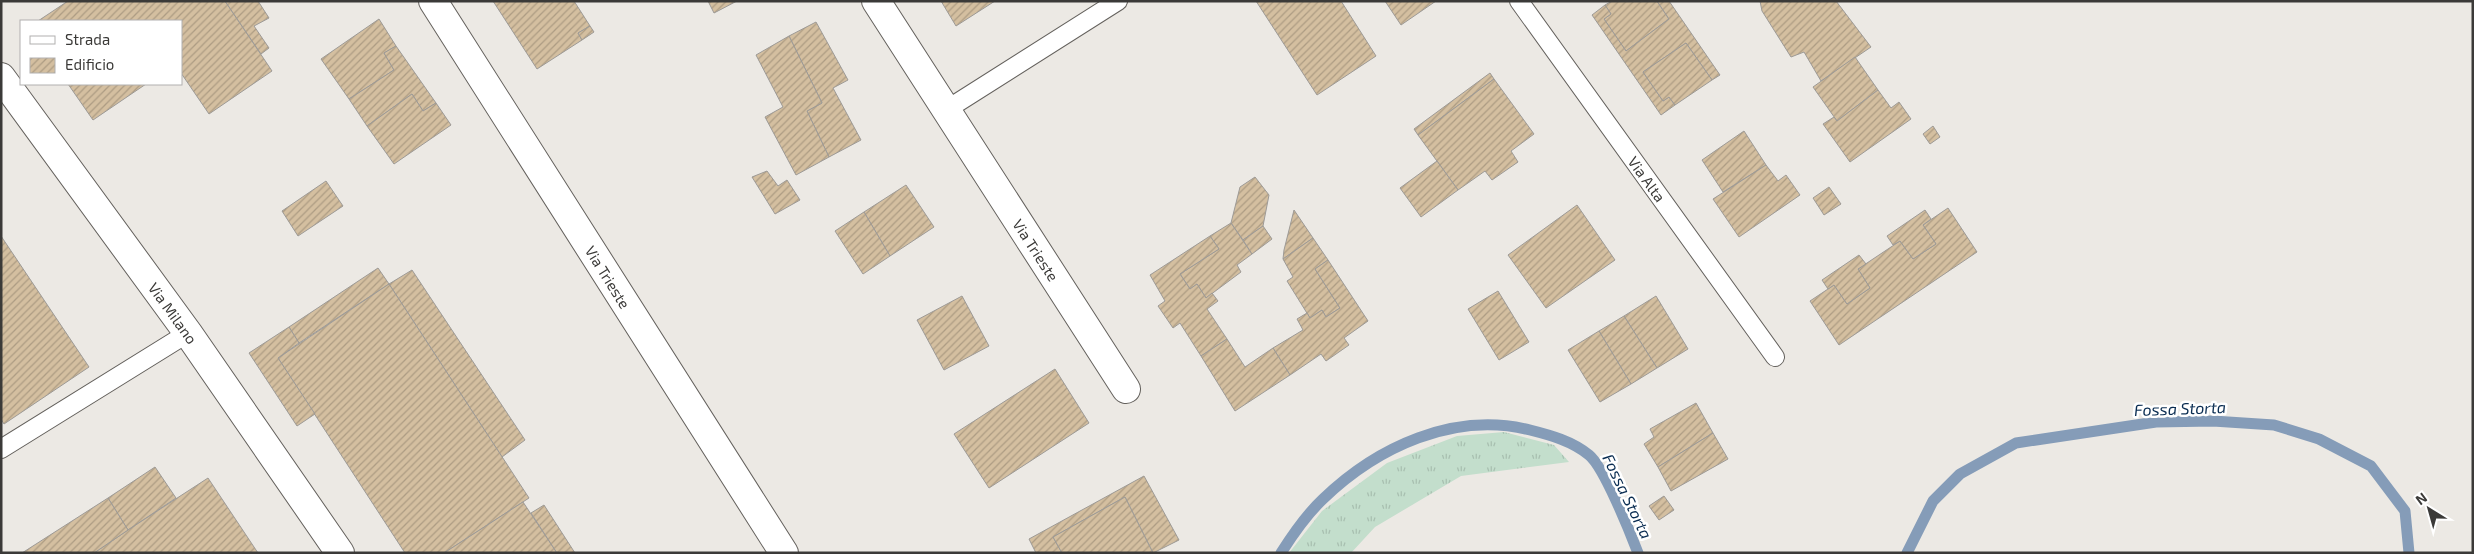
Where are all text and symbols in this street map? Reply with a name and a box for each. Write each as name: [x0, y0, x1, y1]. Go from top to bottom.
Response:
legend: [20, 20, 182, 85]
text: Strada: [65, 30, 110, 48]
text: Edificio: [65, 55, 114, 73]
street label: Via Alta: [1625, 153, 1669, 205]
street label: Via Trieste: [1009, 215, 1063, 285]
street label: Via Trieste: [582, 242, 634, 312]
street label: Via Milano: [145, 279, 201, 347]
water label: Fossa Storta: [2134, 397, 2226, 419]
water label: Fossa Storta: [1599, 451, 1657, 541]
north arrow: [2404, 484, 2454, 534]
text: N: [2412, 488, 2430, 508]

